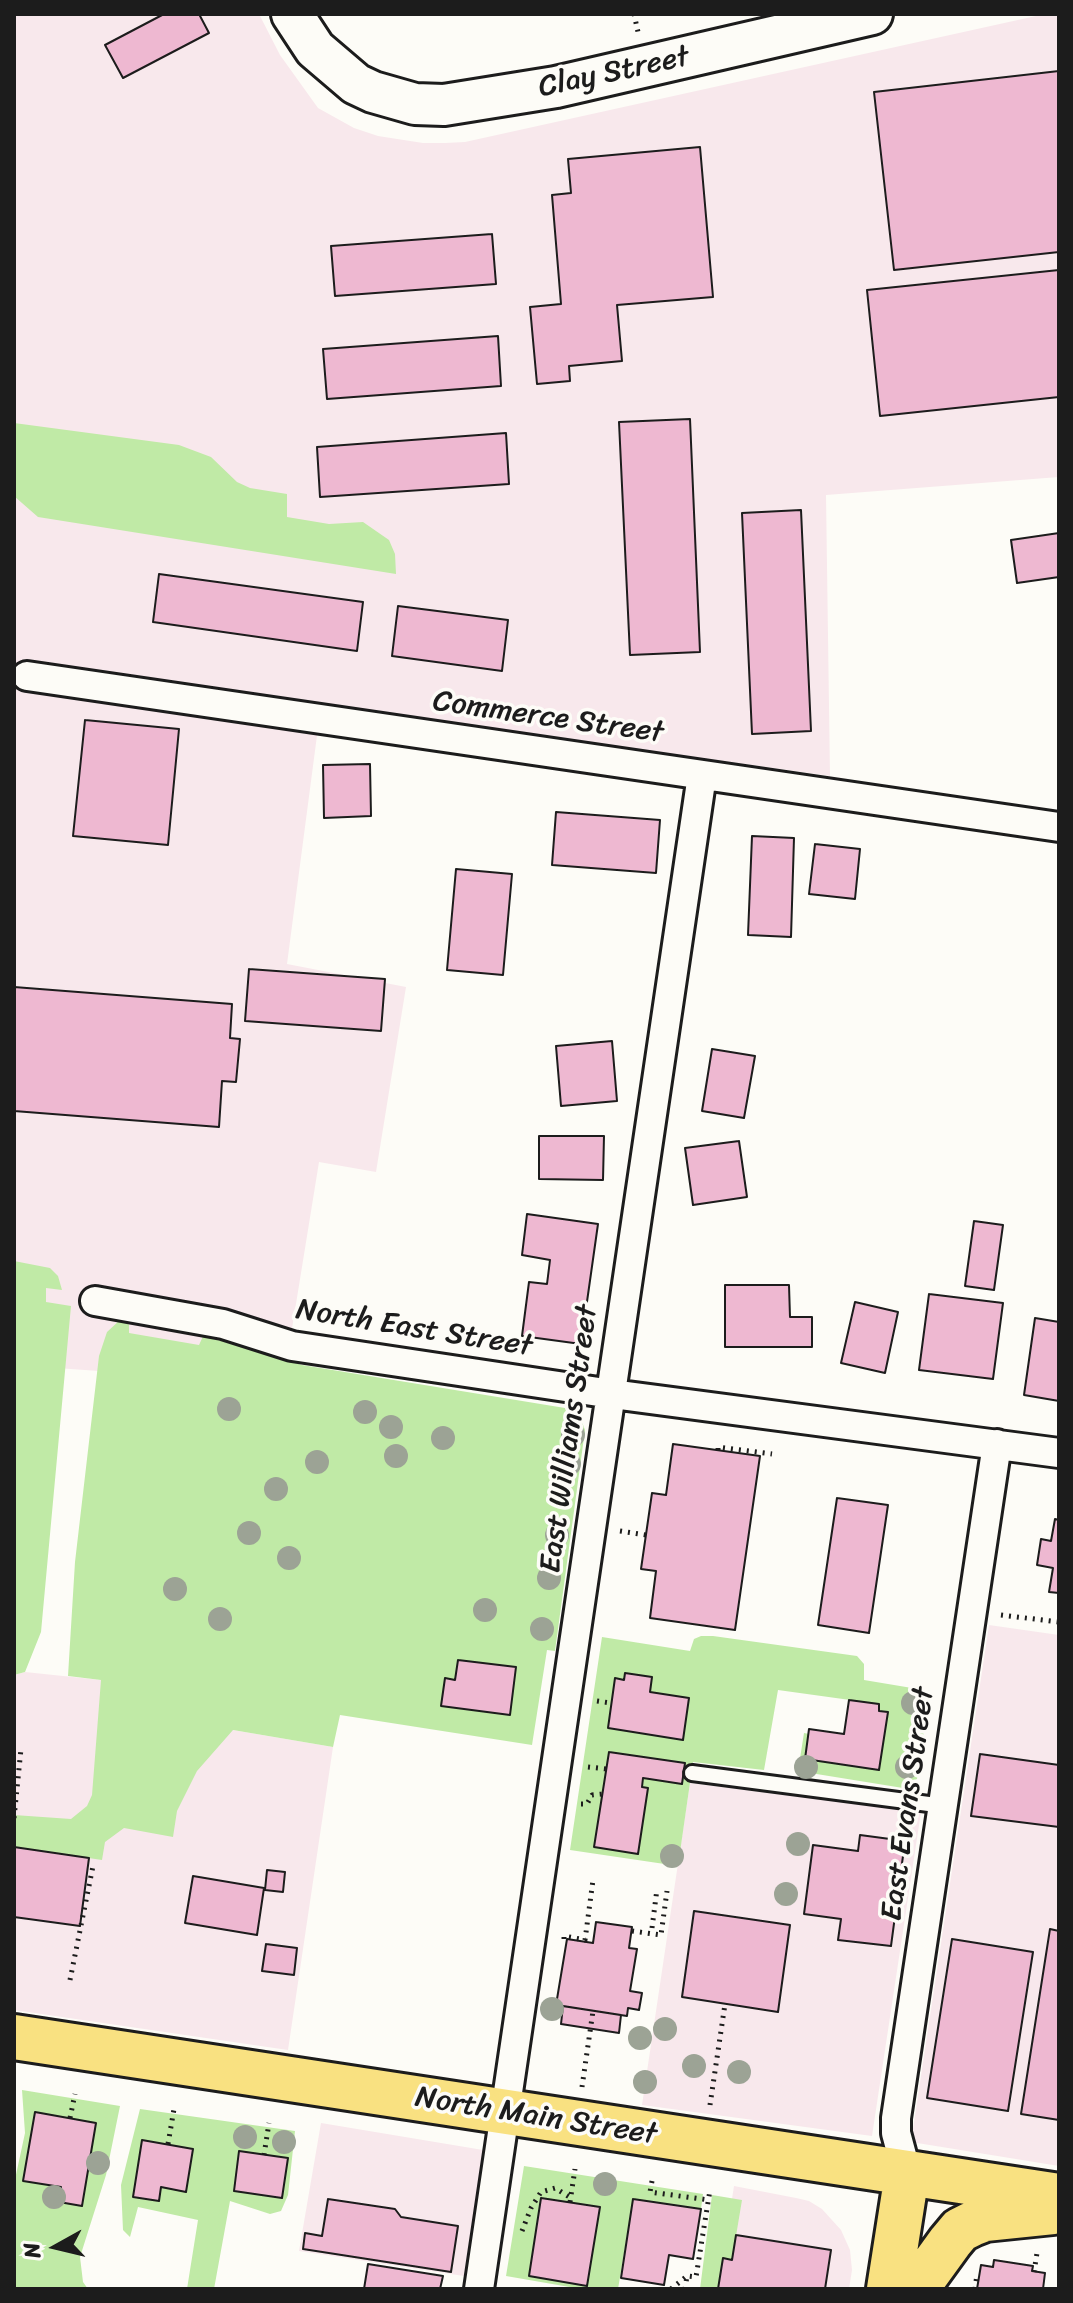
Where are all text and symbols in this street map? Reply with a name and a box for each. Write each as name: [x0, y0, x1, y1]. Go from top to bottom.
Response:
street label: Clay Street: [535, 40, 693, 106]
street label: Commerce Street: [431, 684, 665, 752]
street label: North East Street: [293, 1293, 535, 1365]
street label: East Williams Street: [533, 1303, 607, 1575]
street label: East Evans Street: [875, 1685, 943, 1923]
street label: North Main Street: [413, 2080, 659, 2154]
north arrow: [16, 2207, 96, 2287]
text: N: [11, 2240, 52, 2261]

